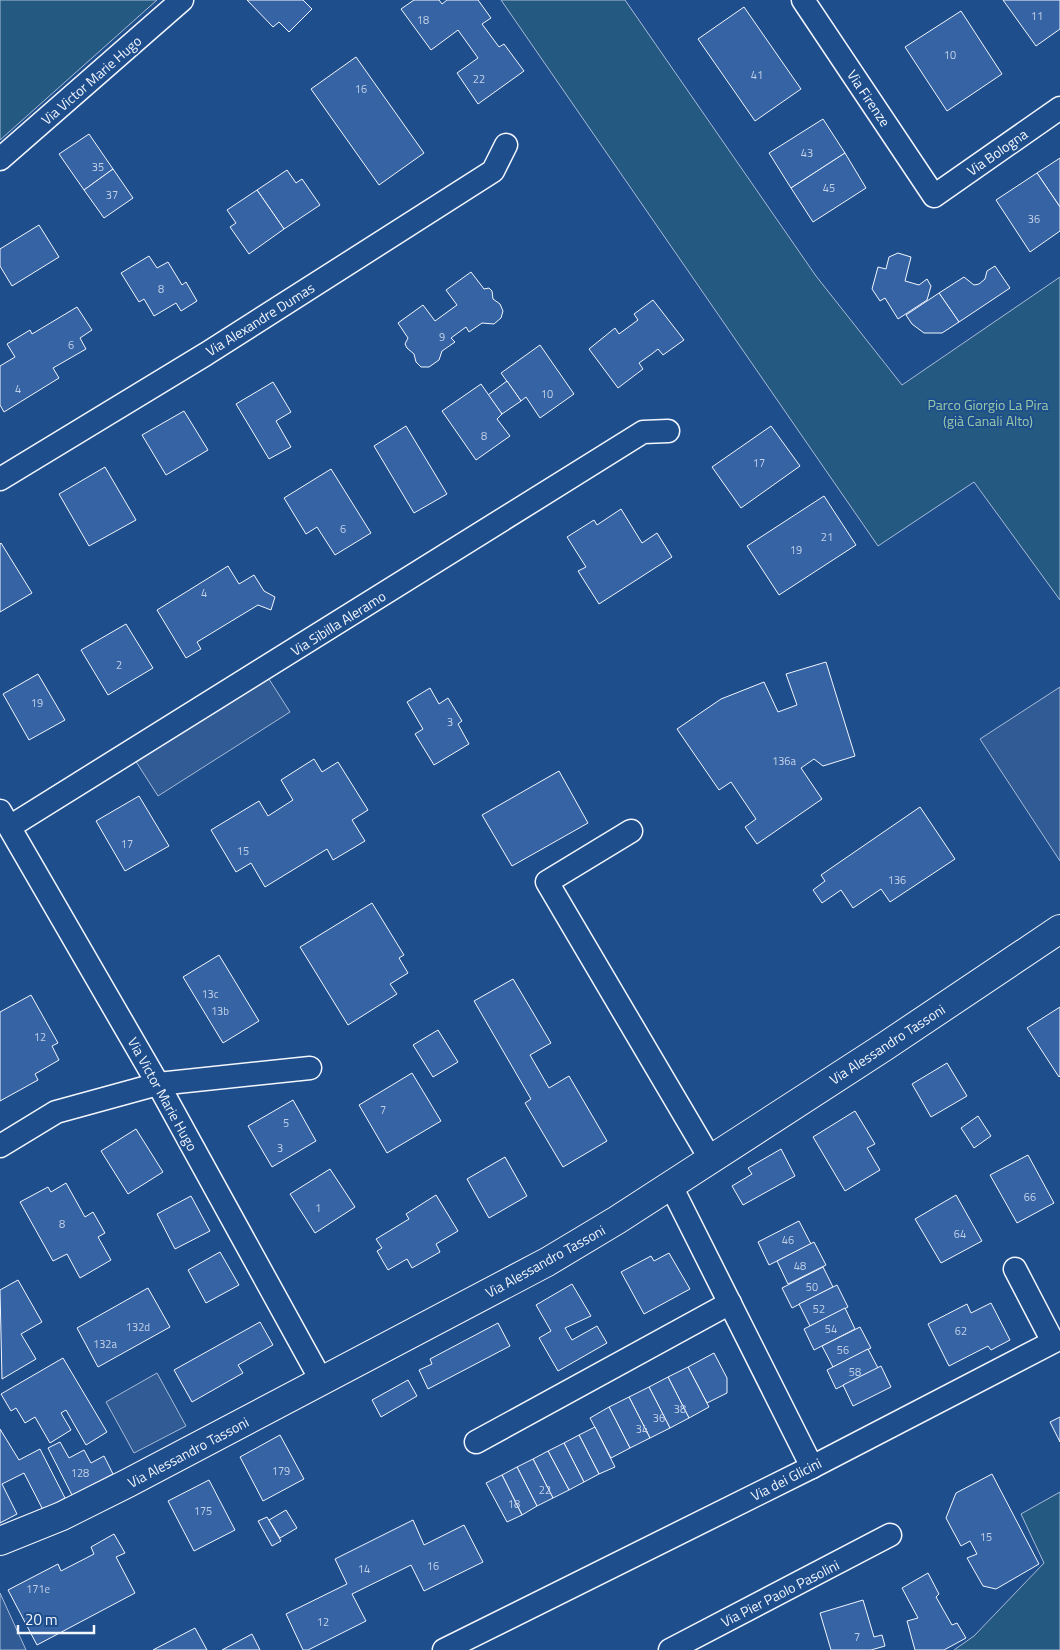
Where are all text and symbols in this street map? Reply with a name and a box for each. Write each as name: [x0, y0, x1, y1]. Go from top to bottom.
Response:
house number: 11: [1031, 8, 1043, 24]
house number: 18: [417, 12, 429, 28]
street label: Via Victor Marie Hugo: [36, 30, 146, 130]
house number: 10: [944, 47, 956, 63]
street label: Via Firenze: [842, 65, 896, 131]
house number: 41: [751, 67, 763, 83]
house number: 22: [473, 71, 485, 87]
house number: 16: [355, 81, 367, 97]
street label: Via Bologna: [962, 123, 1032, 181]
house number: 43: [801, 145, 813, 161]
house number: 35: [92, 159, 104, 175]
house number: 45: [823, 180, 835, 196]
house number: 37: [106, 187, 118, 203]
house number: 36: [1028, 211, 1040, 227]
street label: Via Alexandre Dumas: [202, 277, 318, 361]
house number: 8: [158, 281, 164, 297]
house number: 9: [439, 329, 445, 345]
house number: 6: [68, 337, 74, 353]
house number: 4: [15, 381, 21, 397]
house number: 10: [541, 386, 553, 402]
park label: Parco Giorgio La Pira (già Canali Alto): [927, 394, 1049, 431]
house number: 8: [481, 428, 487, 444]
house number: 17: [753, 455, 765, 471]
house number: 6: [340, 521, 346, 537]
house number: 21: [821, 529, 833, 545]
house number: 19: [790, 542, 802, 558]
house number: 4: [201, 585, 207, 601]
street label: Via Sibilla Aleramo: [286, 585, 390, 661]
house number: 2: [116, 657, 122, 673]
house number: 19: [31, 695, 43, 711]
house number: 3: [447, 714, 453, 730]
house number: 136a: [772, 753, 796, 769]
house number: 17: [121, 836, 133, 852]
house number: 15: [237, 843, 249, 859]
house number: 136: [888, 872, 906, 888]
house number: 13c: [201, 986, 219, 1002]
street label: Via Alessandro Tassoni: [825, 999, 949, 1089]
house number: 13b: [211, 1003, 229, 1019]
house number: 12: [34, 1029, 46, 1045]
street label: Via Victor Marie Hugo: [123, 1033, 203, 1155]
house number: 7: [380, 1102, 386, 1118]
house number: 5: [283, 1115, 289, 1131]
house number: 3: [277, 1140, 283, 1156]
house number: 66: [1024, 1189, 1036, 1205]
house number: 1: [315, 1200, 321, 1216]
house number: 8: [59, 1216, 65, 1232]
street label: Via Alessandro Tassoni: [481, 1219, 609, 1303]
house number: 64: [954, 1226, 966, 1242]
house number: 46: [782, 1232, 794, 1248]
house number: 48: [794, 1258, 806, 1274]
house number: 50: [806, 1279, 818, 1295]
house number: 52: [813, 1301, 825, 1317]
house number: 132d: [126, 1319, 150, 1335]
house number: 54: [825, 1321, 837, 1337]
house number: 62: [955, 1323, 967, 1339]
house number: 132a: [93, 1336, 117, 1352]
house number: 56: [837, 1342, 849, 1358]
house number: 58: [849, 1364, 861, 1380]
house number: 38: [674, 1401, 686, 1417]
house number: 36: [653, 1410, 665, 1426]
street label: Via Alessandro Tassoni: [124, 1411, 252, 1493]
house number: 34: [636, 1421, 648, 1437]
street label: Via dei Glicini: [747, 1452, 825, 1506]
house number: 179: [272, 1463, 290, 1479]
house number: 128: [71, 1465, 89, 1481]
house number: 22: [539, 1482, 551, 1498]
house number: 18: [508, 1496, 520, 1512]
house number: 175: [194, 1503, 212, 1519]
house number: 15: [980, 1529, 992, 1545]
street label: Via Pier Paolo Pasolini: [717, 1554, 843, 1632]
house number: 16: [427, 1558, 439, 1574]
house number: 14: [358, 1561, 370, 1577]
house number: 171e: [26, 1581, 50, 1597]
scale bar: [18, 1602, 94, 1634]
text: 20 m: [25, 1608, 58, 1631]
house number: 12: [317, 1614, 329, 1630]
house number: 7: [854, 1629, 860, 1645]

